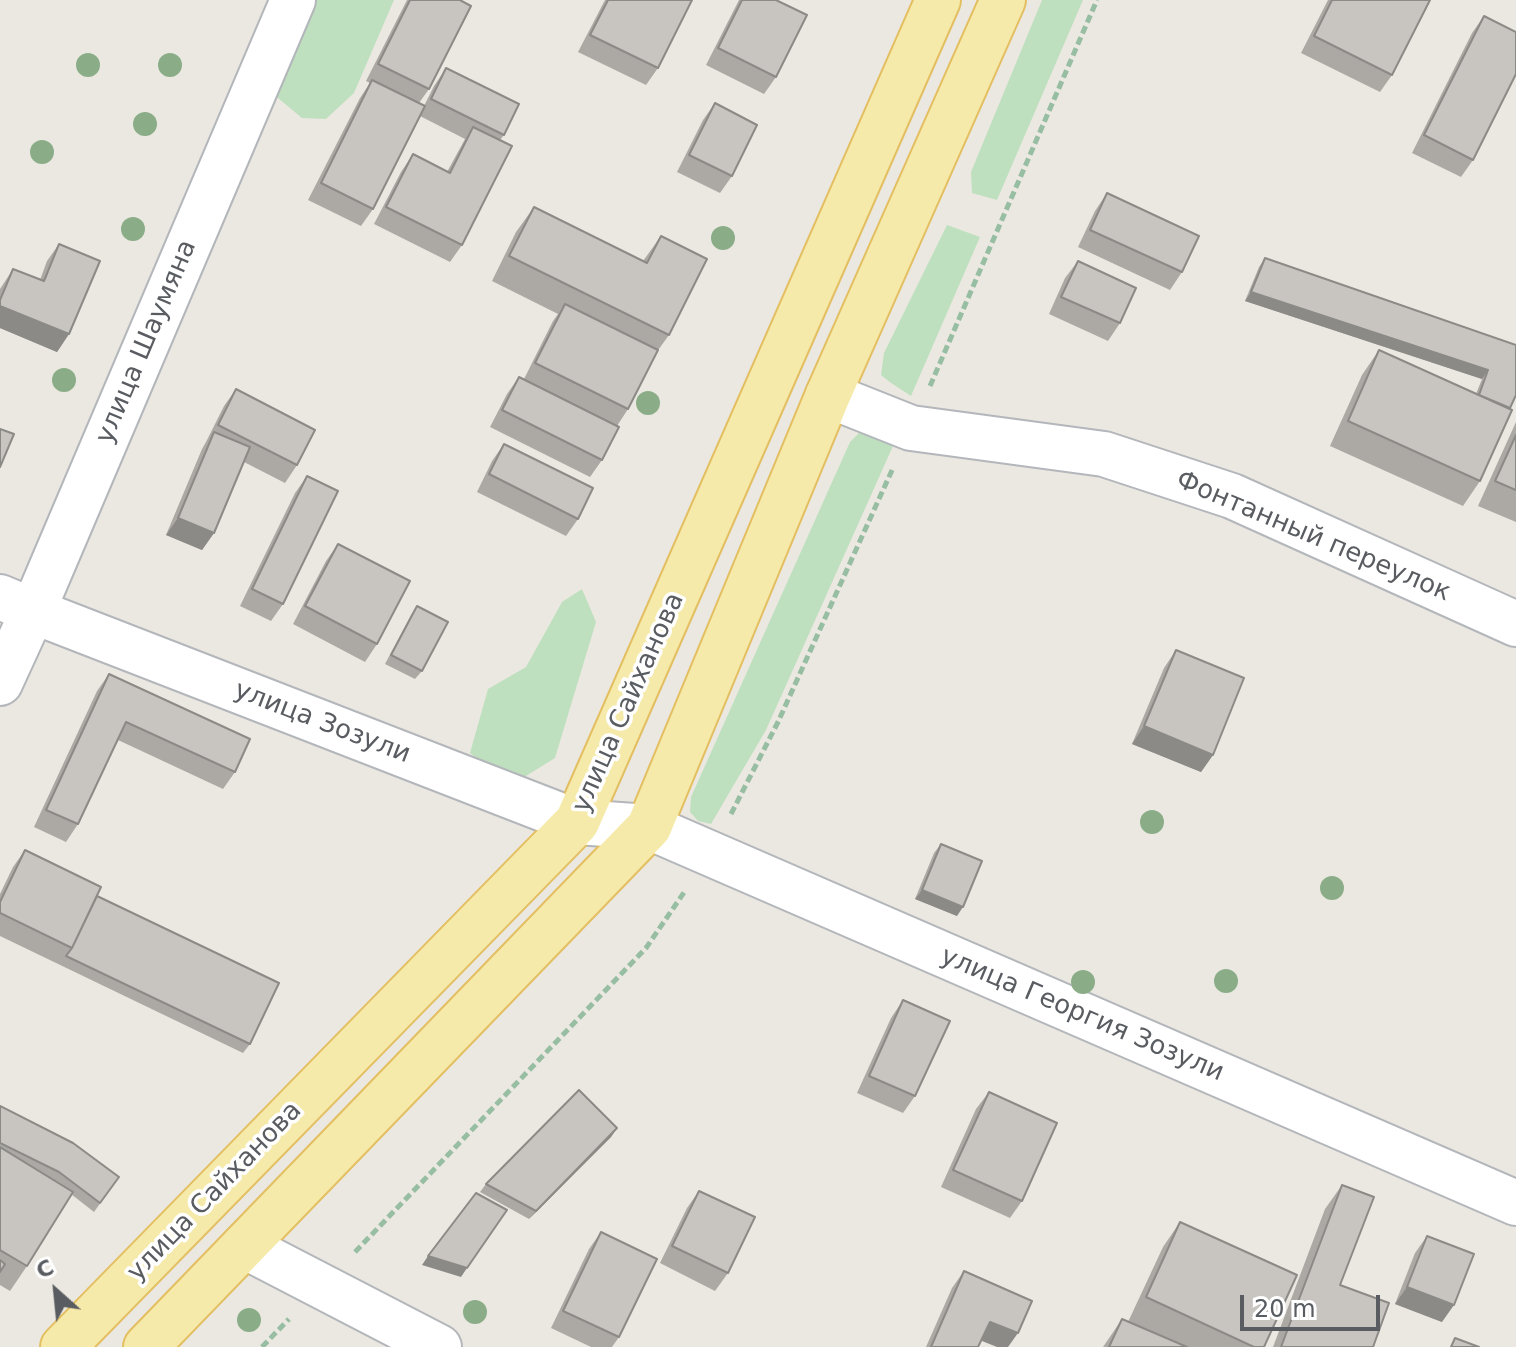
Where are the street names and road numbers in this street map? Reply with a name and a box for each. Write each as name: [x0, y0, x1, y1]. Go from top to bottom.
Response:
street label: улица Шаумяна: [90, 236, 204, 448]
street label: Фонтанный переулок: [1171, 465, 1455, 609]
street label: улица Сайханова: [566, 588, 692, 818]
street label: улица Зозули: [230, 675, 414, 771]
street label: улица Георгия Зозули: [936, 941, 1228, 1089]
street label: улица Сайханова: [121, 1096, 309, 1288]

